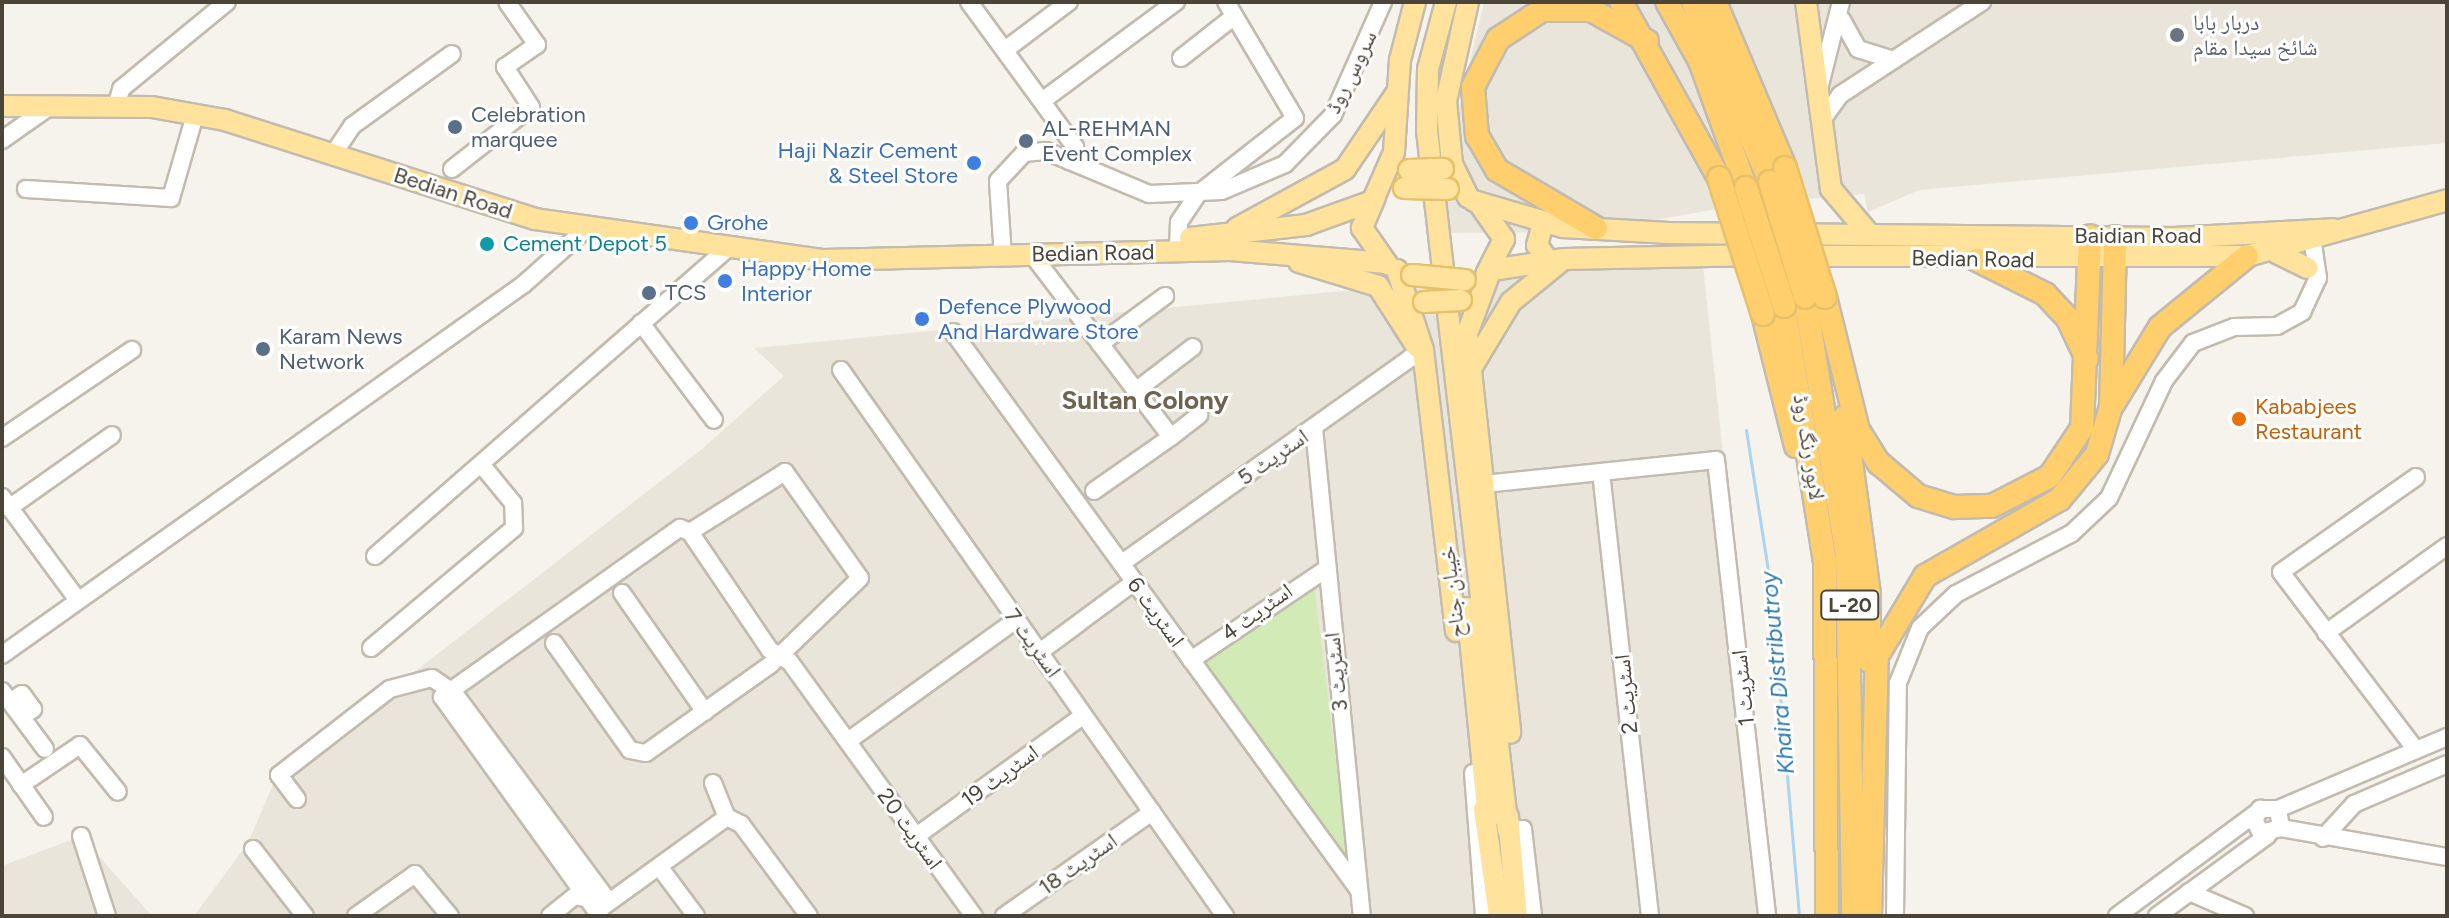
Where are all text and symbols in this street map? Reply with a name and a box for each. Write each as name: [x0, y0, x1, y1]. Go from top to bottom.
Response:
place label: دربار بابا شائخ سیدا مقام: [2193, 9, 2318, 60]
street label: سروس روڈ: [1320, 26, 1382, 118]
marker: دربار بابا شائخ سیدا مقام: [2168, 26, 2186, 44]
place label: Celebration marquee: [471, 101, 586, 152]
place label: AL-REHMAN Event Complex: [1042, 115, 1192, 166]
marker: Celebration marquee: [446, 118, 464, 136]
marker: AL-REHMAN Event Complex: [1017, 132, 1035, 150]
place label: Haji Nazir Cement & Steel Store: [778, 137, 958, 188]
marker: Haji Nazir Cement & Steel Store: [965, 154, 983, 172]
street label: Bedian Road: [390, 161, 516, 225]
place label: Grohe: [707, 210, 768, 236]
marker: Grohe: [682, 214, 700, 232]
street label: Baidian Road: [2074, 223, 2202, 249]
place label: Cement Depot 5: [503, 231, 667, 257]
marker: Cement Depot 5: [478, 235, 496, 253]
street label: Bedian Road: [1031, 239, 1155, 267]
street label: Bedian Road: [1911, 245, 2035, 273]
place label: Happy Home Interior: [741, 255, 871, 306]
marker: Happy Home Interior: [716, 272, 734, 290]
place label: TCS: [665, 280, 707, 306]
marker: TCS: [640, 284, 658, 302]
place label: Defence Plywood And Hardware Store: [938, 293, 1139, 344]
marker: Defence Plywood And Hardware Store: [913, 310, 931, 328]
place label: Karam News Network: [279, 323, 403, 374]
marker: Karam News Network: [254, 340, 272, 358]
district label: Sultan Colony: [1062, 385, 1228, 417]
street label: لاہور رنگ روڈ: [1788, 392, 1830, 502]
place label: Kababjees Restaurant: [2255, 393, 2362, 444]
marker: Kababjees Restaurant: [2230, 410, 2248, 428]
street label: اسٹریٹ 5: [1233, 423, 1313, 491]
street label: خیبان جناح: [1433, 545, 1471, 639]
water label: Khaira Distributroy: [1754, 570, 1800, 776]
street label: اسٹریٹ 6: [1122, 572, 1190, 652]
street label: اسٹریٹ 4: [1216, 577, 1298, 647]
road number: L-20: [1820, 589, 1880, 621]
street label: اسٹریٹ 7: [999, 603, 1067, 683]
street label: اسٹریٹ 3: [1319, 631, 1353, 713]
street label: اسٹریٹ 1: [1726, 649, 1760, 727]
street label: اسٹریٹ 2: [1609, 653, 1643, 735]
street label: اسٹریٹ 19: [956, 739, 1044, 813]
street label: اسٹریٹ 20: [872, 783, 948, 875]
street label: اسٹریٹ 18: [1034, 827, 1122, 901]

